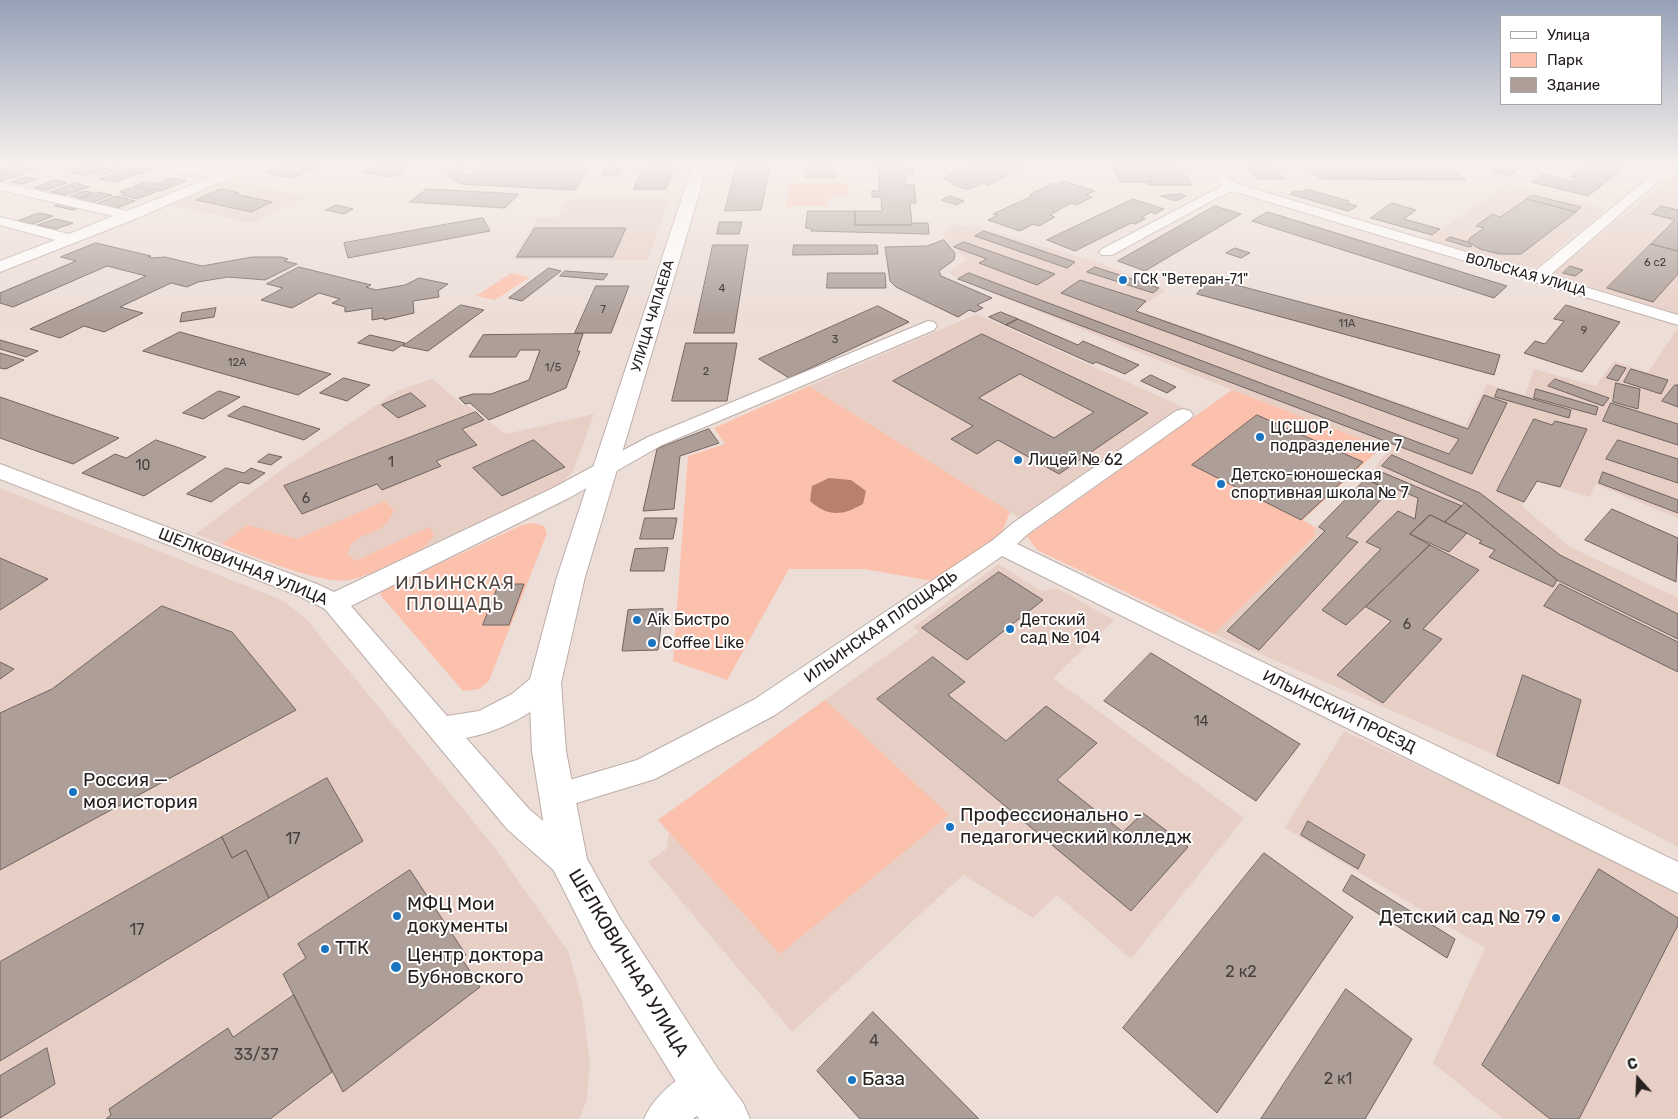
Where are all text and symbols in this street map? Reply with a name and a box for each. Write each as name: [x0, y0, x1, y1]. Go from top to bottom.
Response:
legend: [1500, 15, 1663, 105]
text: Улица: [1547, 26, 1590, 44]
text: Парк: [1547, 51, 1583, 69]
text: Здание: [1547, 76, 1600, 94]
street label: ВОЛЬСКАЯ УЛИЦА: [1464, 250, 1588, 300]
house number: 6 с2: [1644, 256, 1666, 270]
street label: УЛИЦА ЧАПАЕВА: [628, 258, 678, 374]
place label: ГСК "Ветеран-71": [1133, 272, 1248, 288]
marker: ГСК "Ветеран-71": [1117, 274, 1129, 286]
house number: 4: [719, 282, 725, 296]
house number: 7: [600, 303, 606, 317]
house number: 11А: [1339, 317, 1355, 331]
house number: 9: [1581, 324, 1587, 338]
house number: 3: [832, 333, 838, 347]
house number: 12А: [228, 356, 246, 370]
house number: 1/5: [545, 361, 561, 375]
house number: 2: [703, 365, 709, 379]
place label: ЦСШОР, подразделение 7: [1270, 418, 1402, 456]
marker: ЦСШОР, подразделение 7: [1254, 431, 1266, 443]
place label: Лицей № 62: [1028, 450, 1123, 470]
marker: Лицей № 62: [1012, 454, 1024, 466]
house number: 1: [388, 455, 394, 471]
house number: 10: [136, 458, 150, 474]
place label: Детско-юношеская спортивная школа № 7: [1231, 465, 1409, 503]
marker: Детско-юношеская спортивная школа № 7: [1215, 478, 1227, 490]
house number: 6: [302, 491, 310, 507]
street label: ШЕЛКОВИЧНАЯ УЛИЦА: [156, 524, 330, 610]
street label: ИЛЬИНСКАЯ ПЛОЩАДЬ: [801, 567, 961, 687]
district label: ИЛЬИНСКАЯ ПЛОЩАДЬ: [394, 573, 516, 616]
place label: Aik Бистро: [647, 610, 729, 630]
place label: Детский сад № 104: [1020, 610, 1101, 648]
marker: Aik Бистро: [631, 614, 643, 626]
house number: 6: [1403, 617, 1411, 633]
marker: Детский сад № 104: [1004, 623, 1016, 635]
place label: Coffee Like: [662, 633, 744, 653]
marker: Coffee Like: [646, 637, 658, 649]
street label: ИЛЬИНСКИЙ ПРОЕЗД: [1259, 667, 1419, 757]
house number: 14: [1194, 714, 1208, 730]
place label: Россия — моя история: [83, 770, 198, 814]
marker: Россия — моя история: [67, 786, 79, 798]
place label: Профессионально - педагогический колледж: [960, 805, 1192, 849]
marker: Профессионально - педагогический колледж: [944, 821, 956, 833]
house number: 17: [285, 829, 301, 849]
street label: ШЕЛКОВИЧНАЯ УЛИЦА: [563, 865, 693, 1061]
place label: МФЦ Мои документы: [407, 894, 508, 938]
place label: Детский сад № 79: [1379, 907, 1546, 929]
marker: МФЦ Мои документы: [391, 910, 403, 922]
marker: Детский сад № 79: [1550, 912, 1562, 924]
house number: 17: [129, 920, 145, 940]
place label: ТТК: [335, 938, 369, 960]
marker: ТТК: [319, 943, 331, 955]
place label: Центр доктора Бубновского: [407, 945, 544, 989]
marker: Центр доктора Бубновского: [389, 960, 403, 974]
house number: 2 к2: [1225, 962, 1257, 982]
house number: 4: [869, 1031, 879, 1051]
house number: 33/37: [234, 1045, 278, 1065]
north arrow: [1613, 1054, 1663, 1104]
text: С: [1625, 1055, 1640, 1074]
place label: База: [862, 1069, 905, 1091]
house number: 2 к1: [1324, 1069, 1352, 1089]
marker: База: [846, 1074, 858, 1086]

